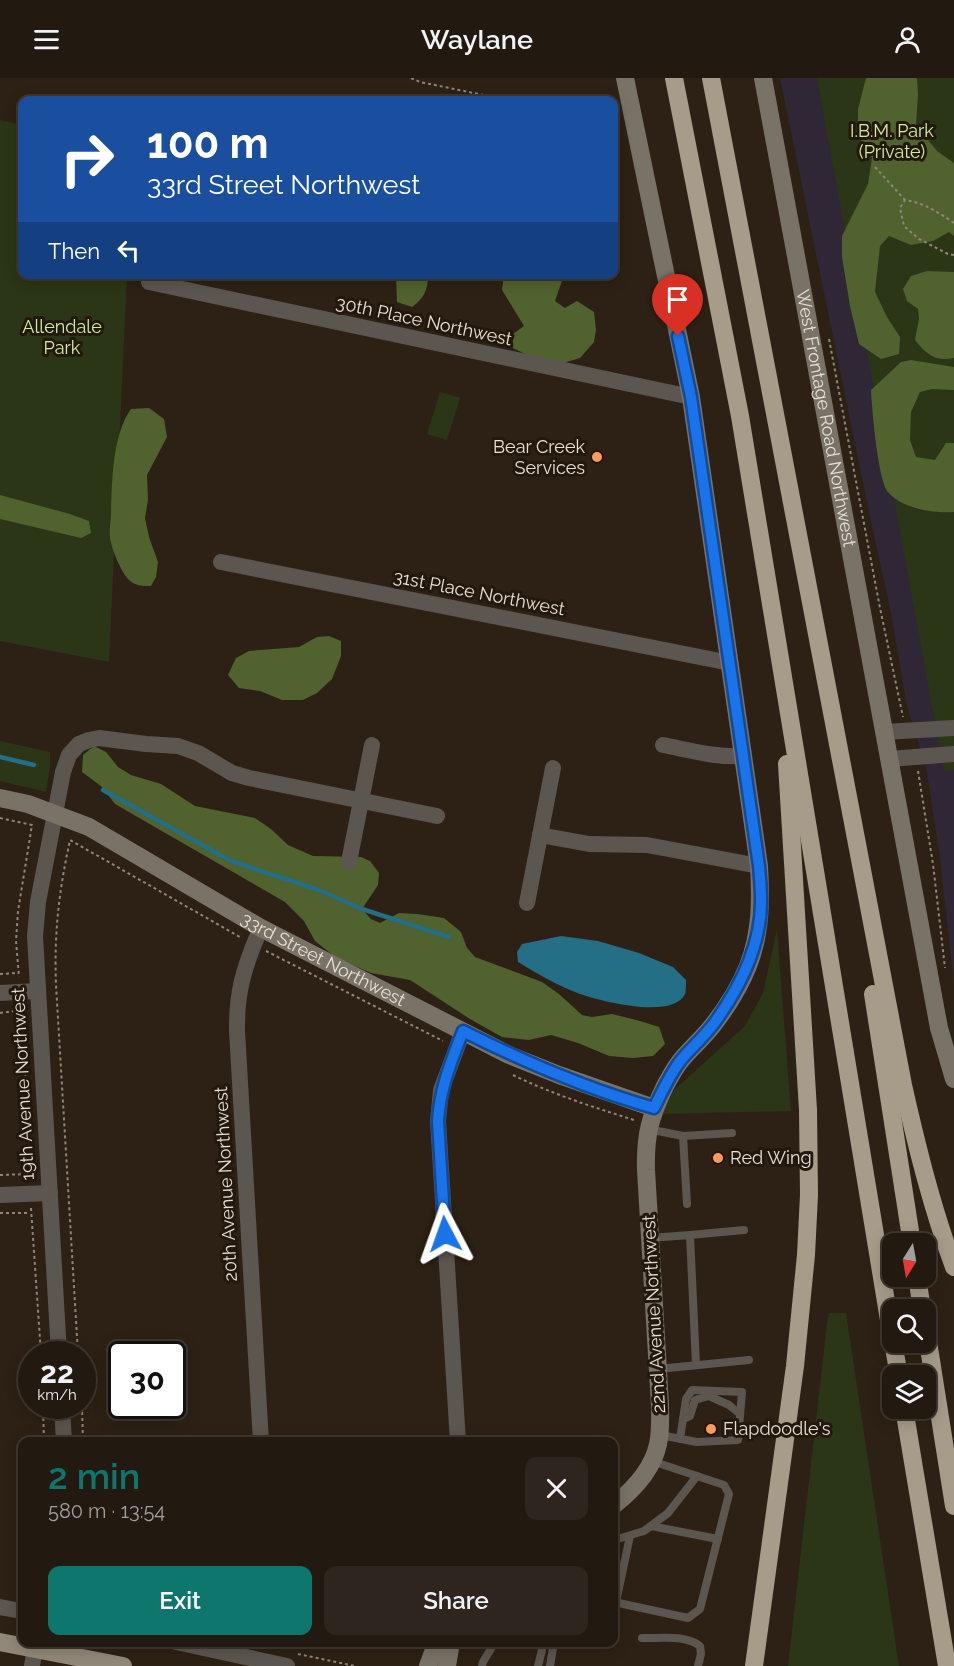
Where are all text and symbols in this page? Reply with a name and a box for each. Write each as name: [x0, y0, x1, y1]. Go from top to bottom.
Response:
icon: menu: [30, 23, 63, 56]
icon: person: [891, 23, 924, 56]
text: Waylane: [421, 24, 533, 55]
text: 100 m: [147, 119, 269, 168]
icon: right: [48, 120, 126, 198]
park label: I.B.M. Park (Private): [850, 120, 934, 162]
text: 33rd Street Northwest: [147, 169, 420, 200]
icon: left: [112, 234, 145, 267]
text: Then: [48, 238, 100, 264]
pin: [652, 274, 703, 336]
icon: arrive: [661, 283, 694, 316]
street label: West Frontage Road Northwest: [792, 288, 861, 548]
street label: 30th Place Northwest: [334, 292, 514, 349]
park label: Allendale Park: [22, 316, 102, 358]
place label: Bear Creek Services: [493, 436, 585, 478]
marker: Bear Creek Services: [590, 450, 604, 464]
street label: 31st Place Northwest: [392, 566, 567, 619]
street label: 33rd Street Northwest: [237, 908, 409, 1010]
street label: 19th Avenue Northwest: [7, 987, 38, 1181]
street label: 20th Avenue Northwest: [210, 1086, 241, 1282]
place label: Red Wing: [730, 1147, 812, 1168]
marker: Red Wing: [711, 1151, 725, 1165]
position arrow: [413, 1202, 477, 1266]
street label: 22nd Avenue Northwest: [638, 1214, 669, 1414]
north arrow: [882, 1233, 936, 1287]
map controls: [882, 1233, 936, 1419]
button: search: [882, 1299, 936, 1353]
speed limit sign: 30: [108, 1341, 186, 1419]
text: 22: [40, 1355, 74, 1390]
button: layers: [882, 1365, 936, 1419]
text: km/h: [37, 1386, 77, 1404]
place label: Flapdoodle's: [723, 1418, 831, 1439]
marker: Flapdoodle's: [704, 1422, 718, 1436]
text: 2 min: [48, 1455, 140, 1497]
button: close: [525, 1457, 588, 1520]
text: 580 m · 13:54: [48, 1499, 165, 1523]
button: Exit: [48, 1566, 312, 1635]
button: Share: [324, 1566, 588, 1635]

